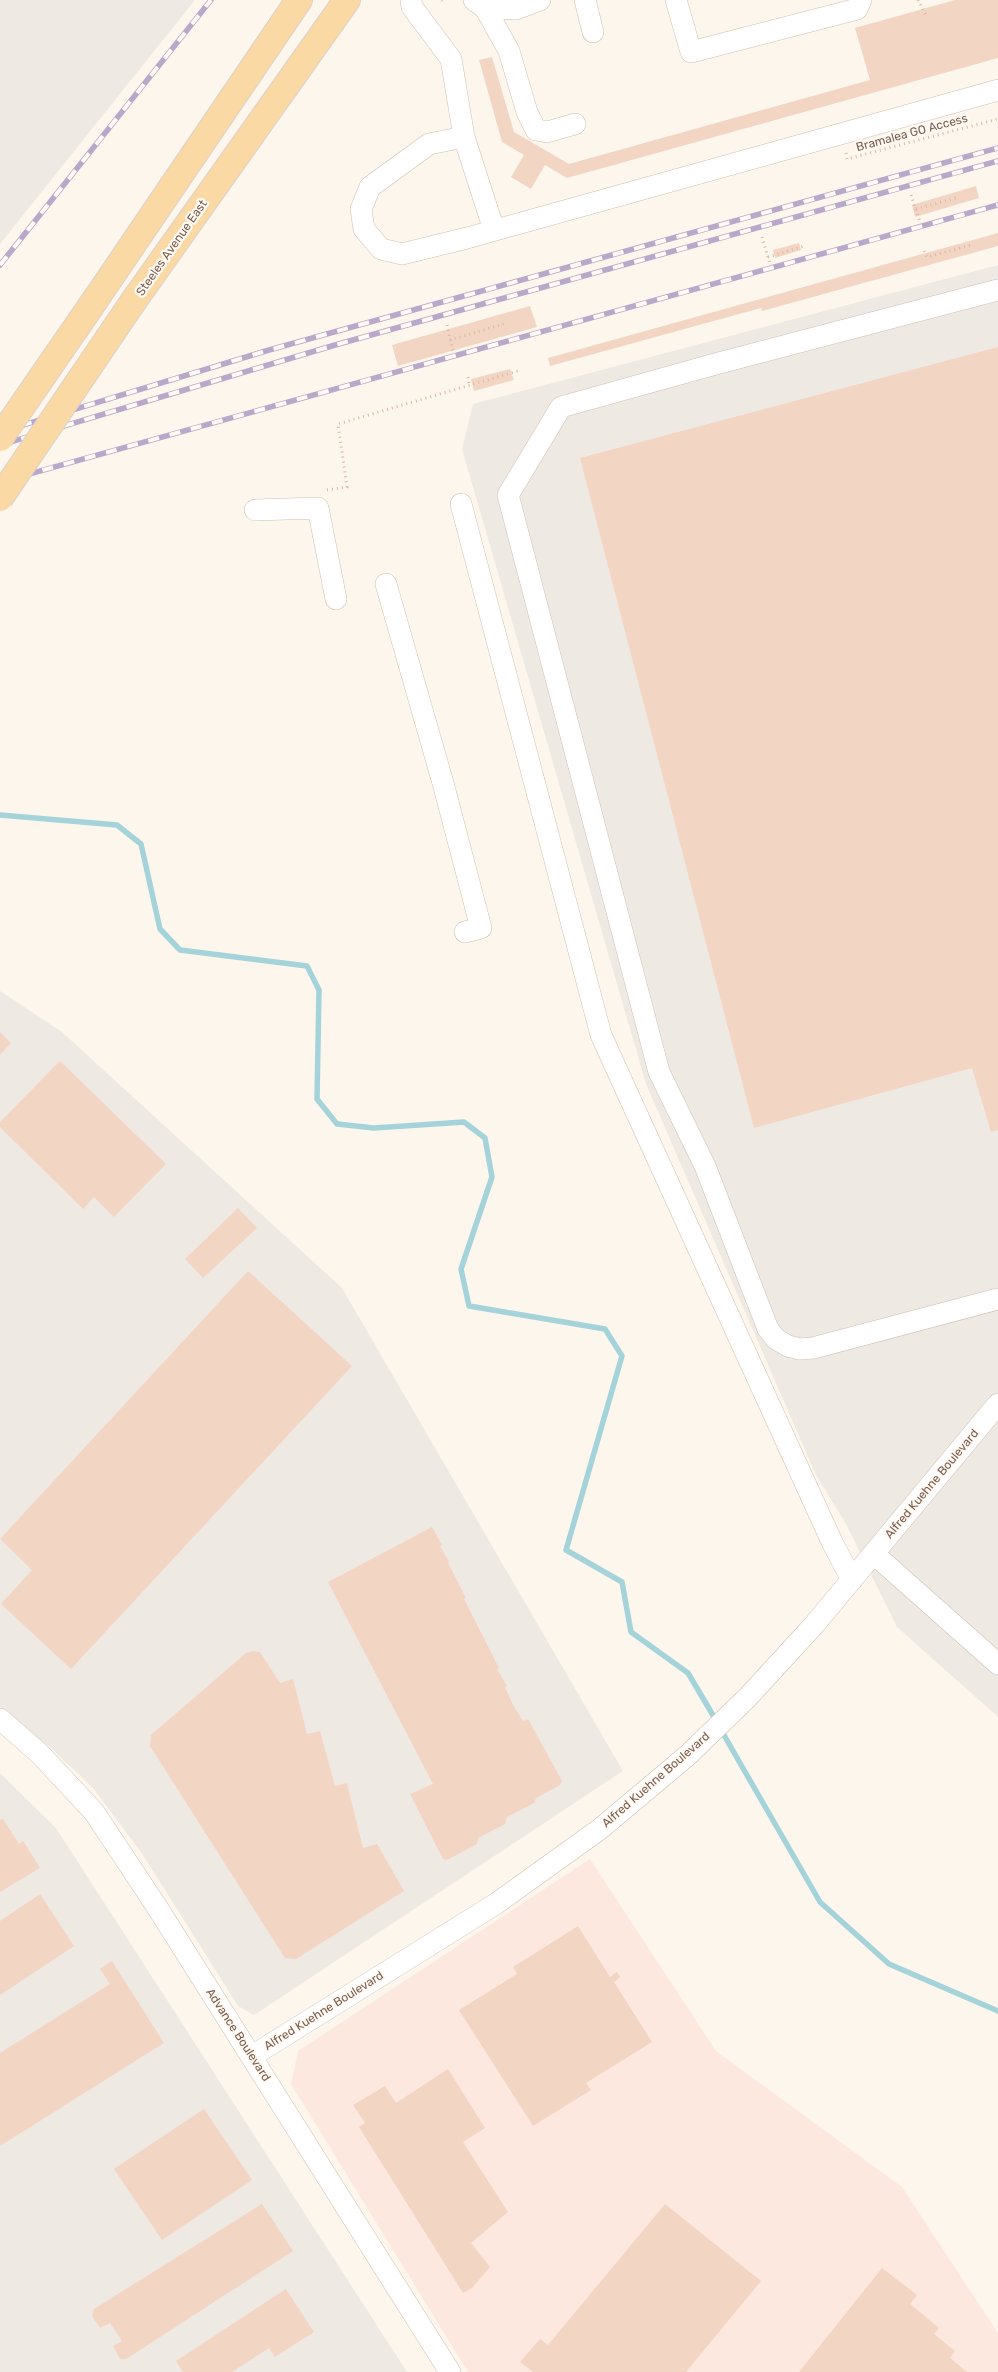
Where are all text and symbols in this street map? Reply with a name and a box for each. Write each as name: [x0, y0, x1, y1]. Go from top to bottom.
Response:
street label: Bramalea GO Access: [855, 111, 969, 155]
street label: Steeles Avenue East: [133, 197, 211, 299]
street label: Alfred Kuehne Boulevard: [882, 1426, 982, 1542]
street label: Alfred Kuehne Boulevard: [599, 1729, 713, 1831]
street label: Alfred Kuehne Boulevard: [262, 1968, 386, 2054]
street label: Advance Boulevard: [203, 1986, 273, 2084]

